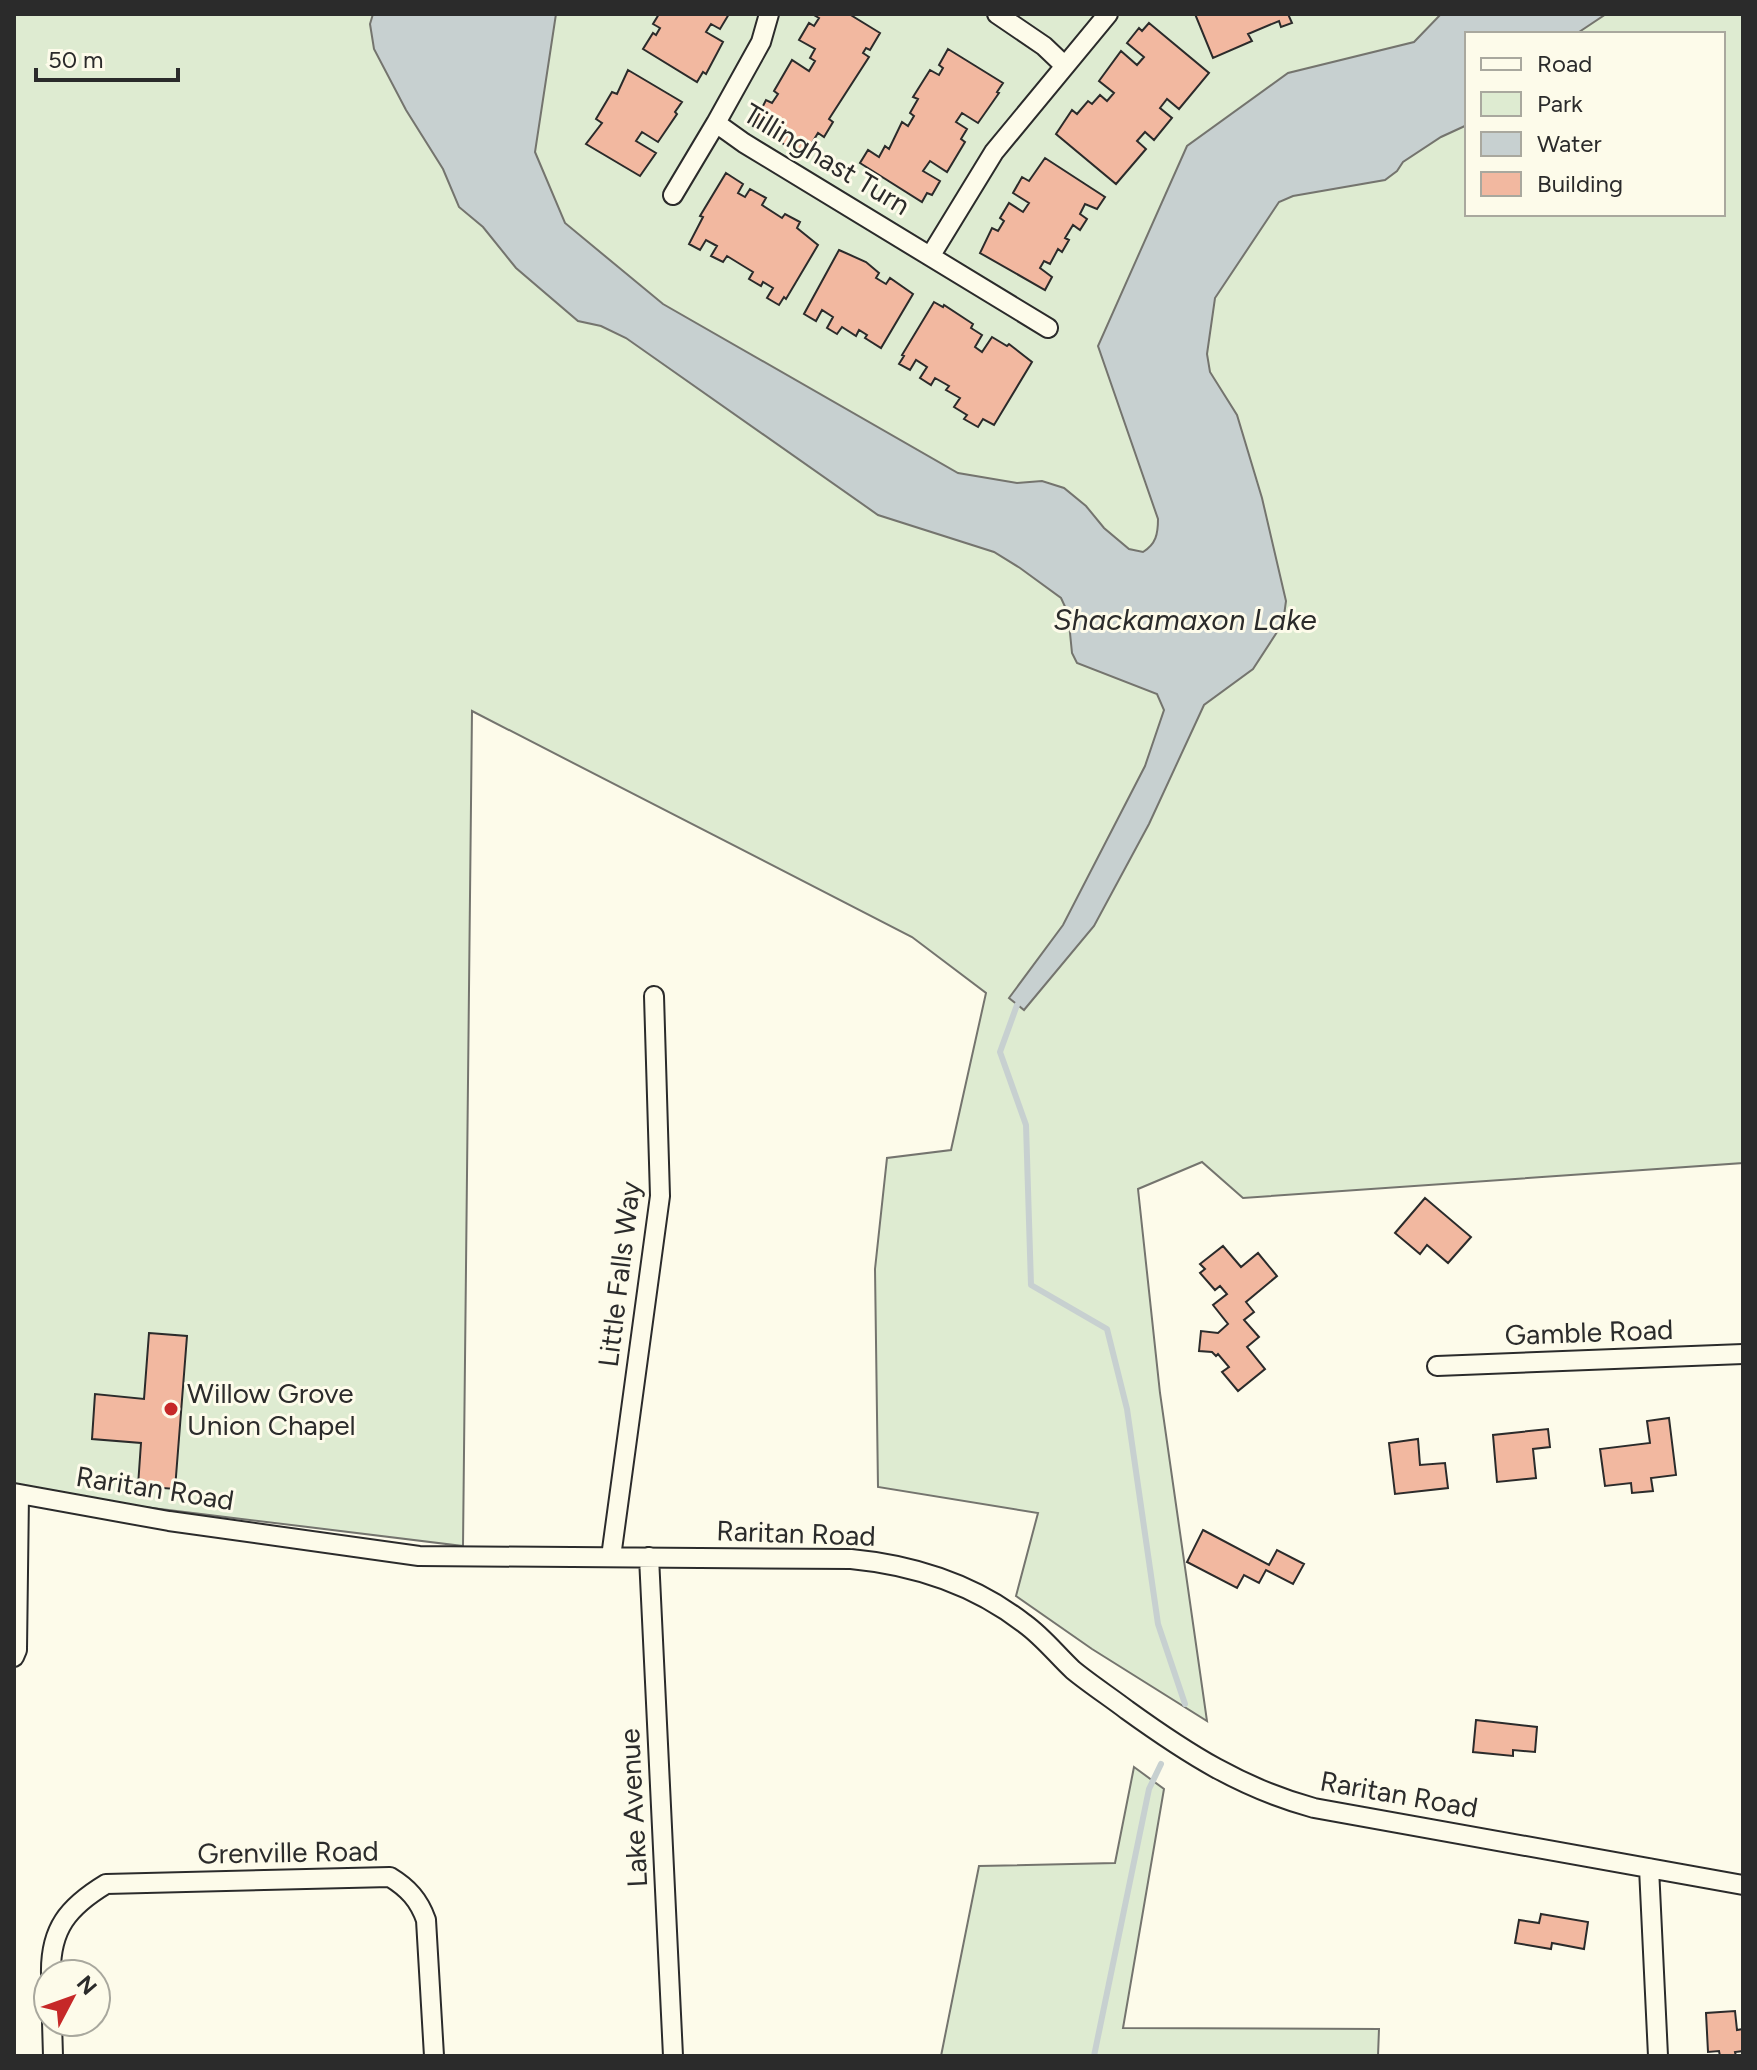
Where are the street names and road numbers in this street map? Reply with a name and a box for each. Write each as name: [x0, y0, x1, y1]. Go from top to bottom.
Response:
street label: Tillinghast Turn: [738, 96, 916, 222]
street label: Little Falls Way: [591, 1179, 647, 1369]
street label: Gamble Road: [1504, 1312, 1674, 1352]
street label: Raritan Road: [74, 1459, 236, 1517]
street label: Raritan Road: [716, 1513, 876, 1553]
street label: Lake Avenue: [612, 1728, 654, 1888]
street label: Raritan Road: [1317, 1763, 1481, 1825]
street label: Grenville Road: [197, 1833, 379, 1871]

